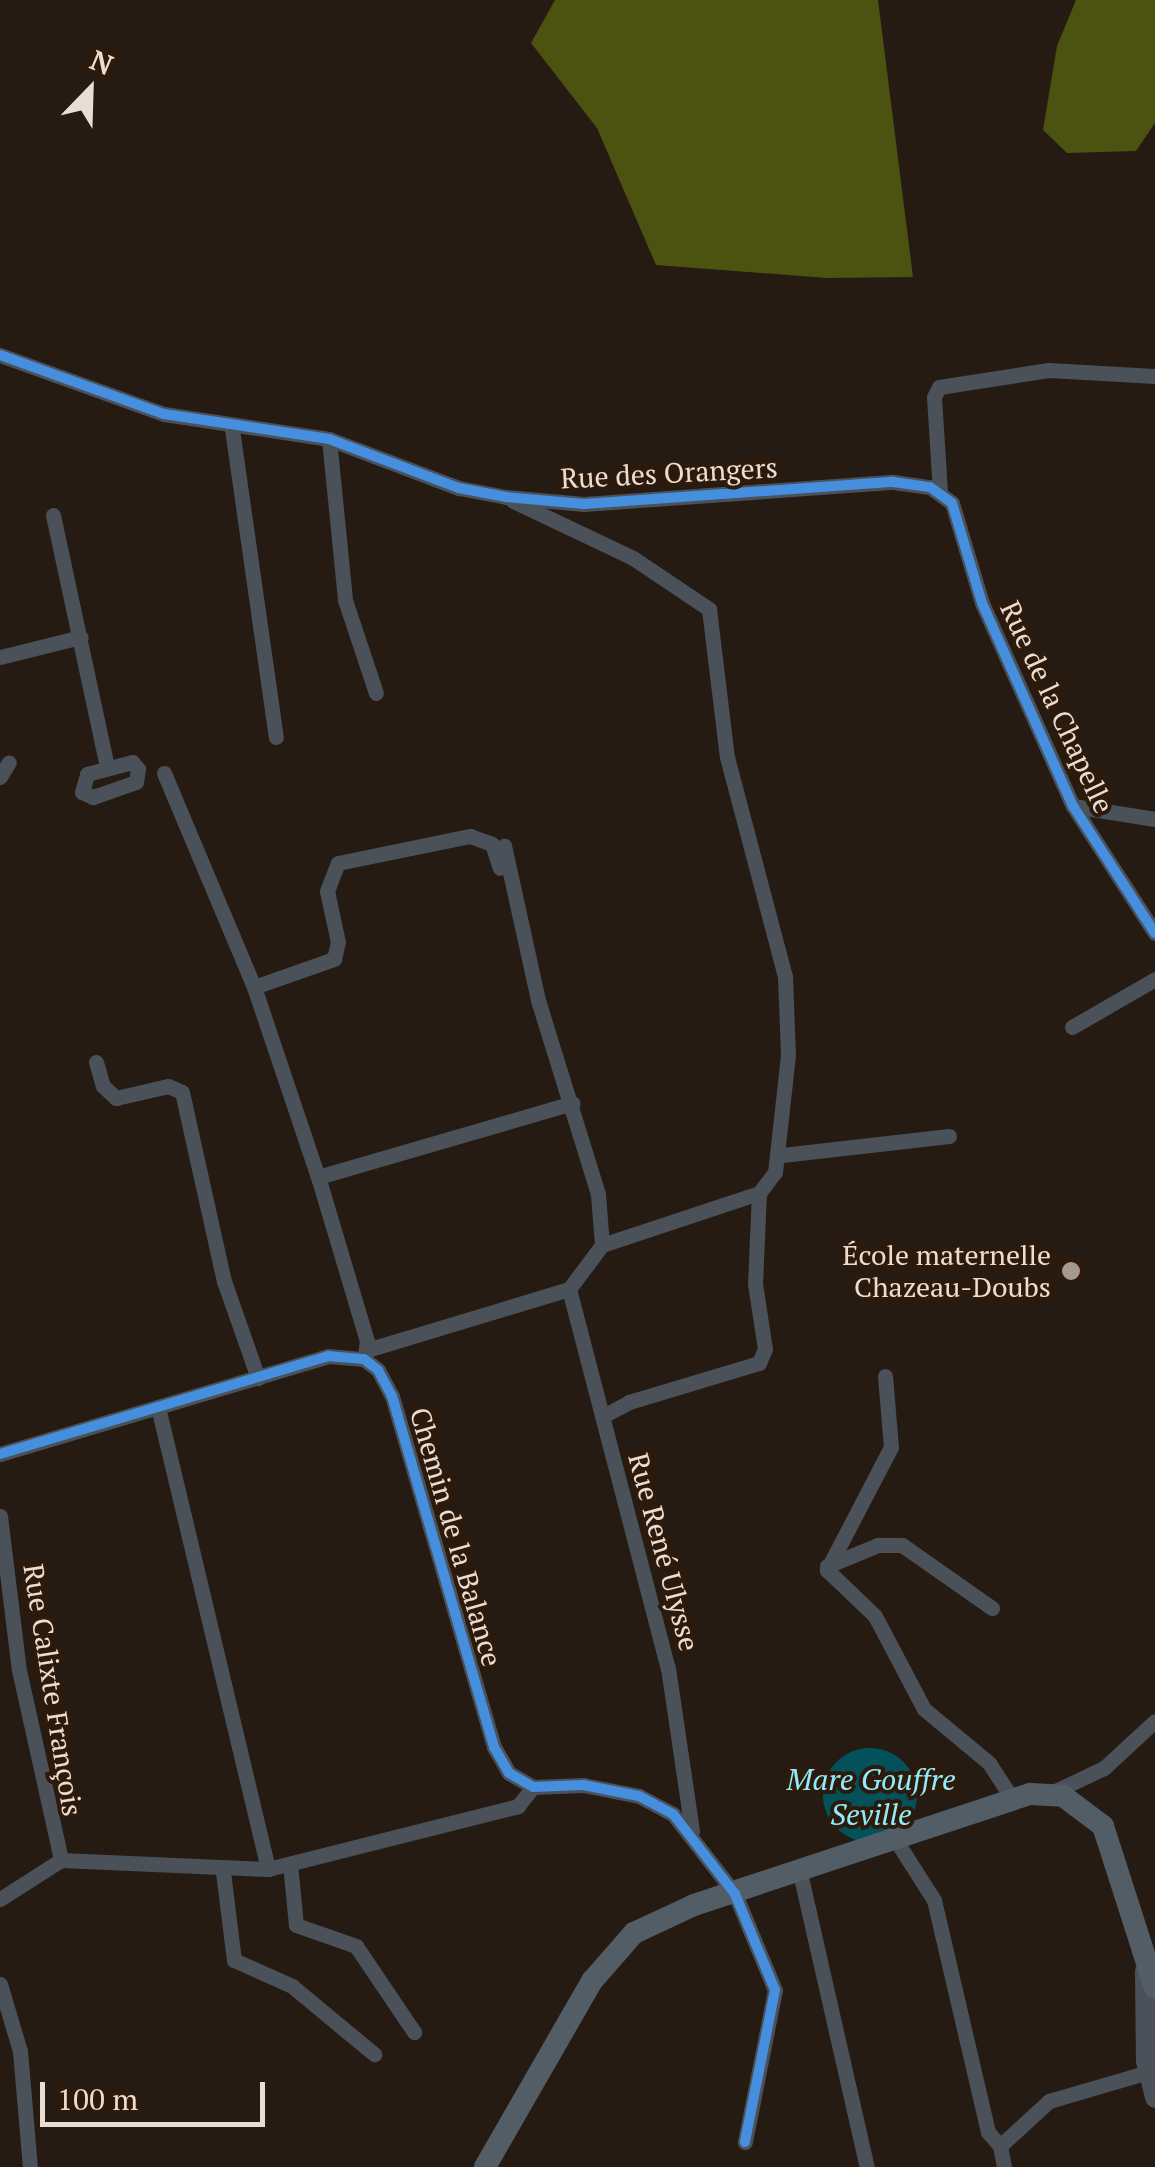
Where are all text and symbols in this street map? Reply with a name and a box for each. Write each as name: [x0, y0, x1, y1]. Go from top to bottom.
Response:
north arrow: [40, 40, 140, 140]
text: N: [85, 41, 119, 83]
street label: Rue des Orangers: [560, 451, 778, 495]
street label: Rue de la Chapelle: [993, 596, 1121, 818]
place label: École maternelle Chazeau-Doubs: [842, 1238, 1051, 1304]
marker: École maternelle Chazeau-Doubs: [1060, 1260, 1082, 1282]
street label: Chemin de la Balance: [403, 1404, 509, 1670]
street label: Rue René Ulysse: [621, 1449, 707, 1655]
street label: Rue Calixte François: [16, 1561, 90, 1819]
water label: Mare Gouffre Seville: [786, 1761, 956, 1832]
scale bar: [45, 2062, 270, 2124]
text: 100 m: [57, 2079, 138, 2119]

